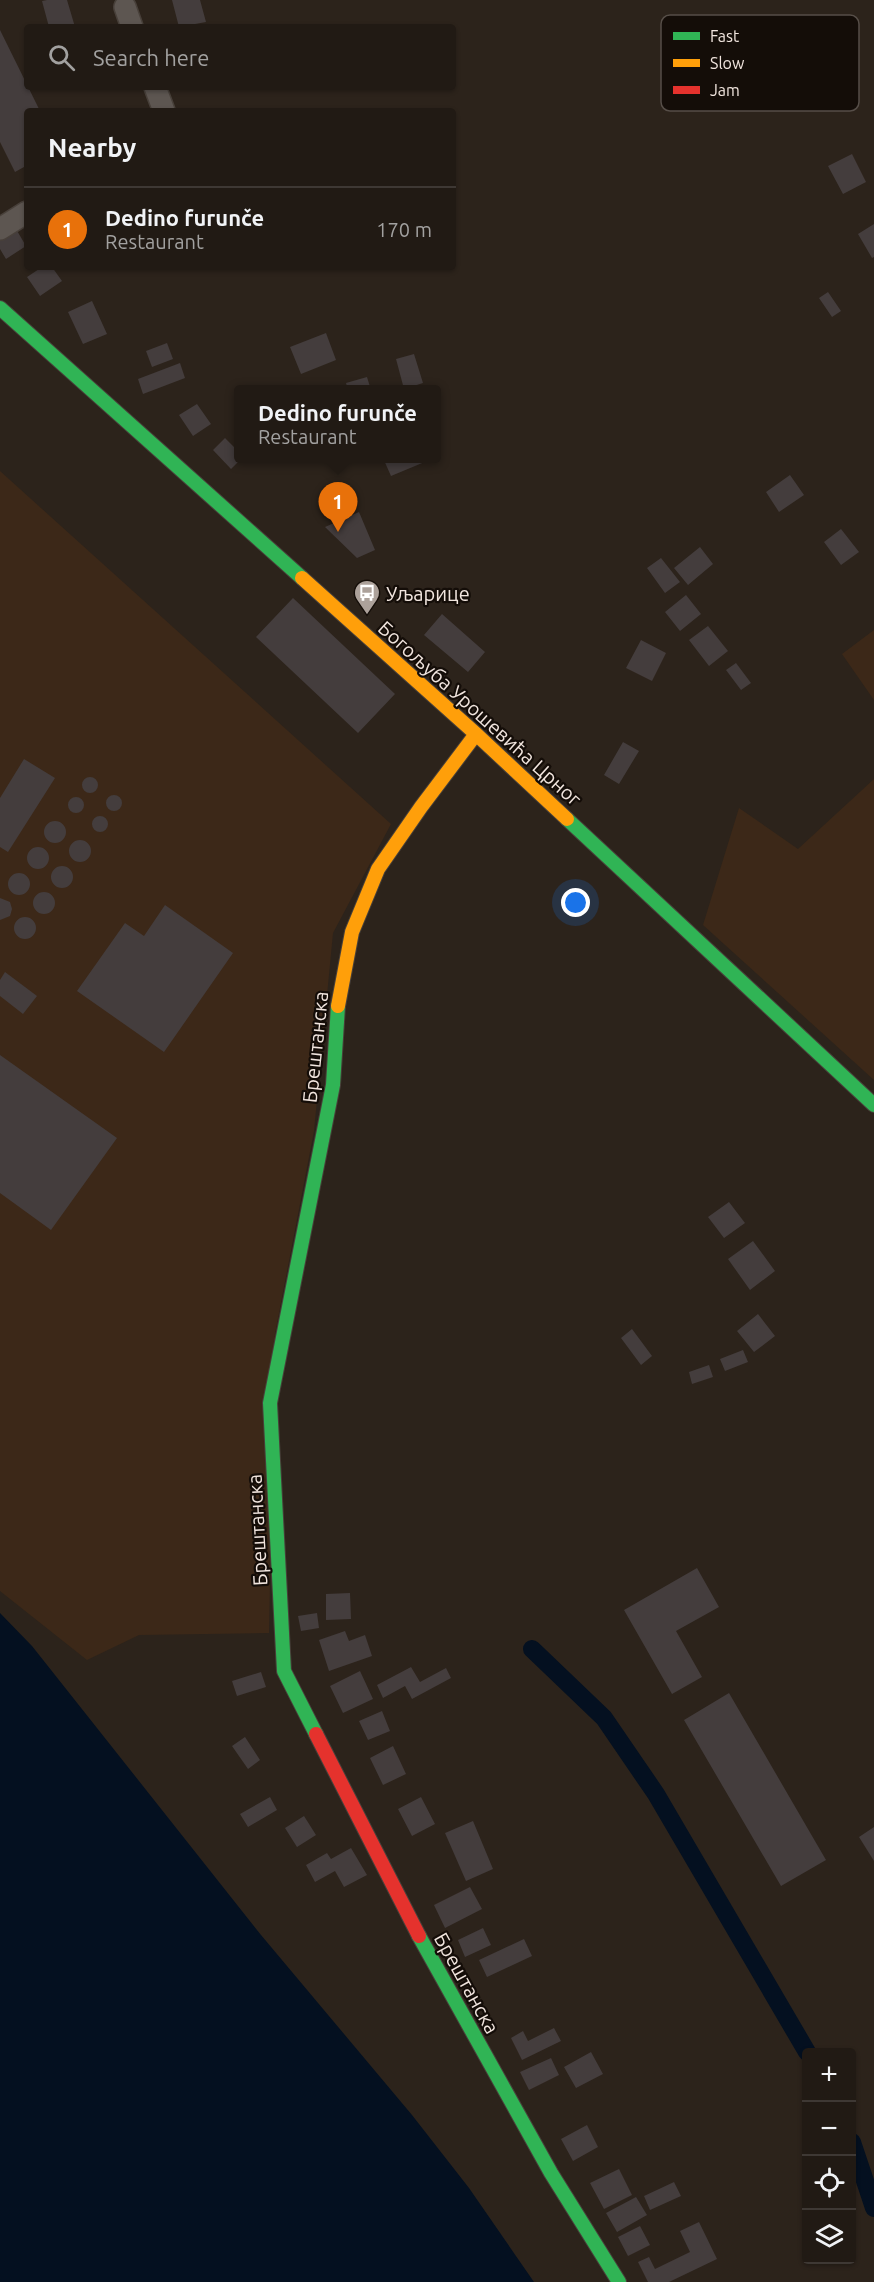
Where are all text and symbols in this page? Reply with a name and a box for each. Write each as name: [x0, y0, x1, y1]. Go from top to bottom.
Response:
legend: [661, 15, 859, 111]
search box: [24, 24, 456, 90]
text: Fast: [710, 27, 740, 45]
icon: search: [45, 41, 78, 74]
text: Search here: [93, 45, 209, 70]
text: Slow: [710, 54, 745, 72]
text: Jam: [710, 81, 740, 99]
text: Nearby: [48, 133, 136, 162]
text: Dedino furunče: [105, 205, 264, 230]
text: 1: [62, 218, 73, 241]
text: 170 m: [376, 218, 432, 241]
text: Restaurant: [105, 230, 204, 253]
popup: [234, 385, 441, 463]
text: Dedino furunče: [258, 400, 417, 425]
text: Restaurant: [258, 425, 357, 448]
pin: 1: [318, 482, 358, 532]
bus stop icon: Уљарице: [352, 578, 382, 616]
place label: Уљарице: [386, 582, 470, 605]
street label: Богољуба Урошевића Црног: [374, 616, 586, 810]
your location: [561, 888, 590, 917]
street label: Брештанска: [298, 990, 332, 1104]
street label: Брештанска: [243, 1473, 271, 1587]
street label: Брештанска: [430, 1928, 504, 2038]
map controls: [802, 2048, 856, 2264]
button: +: [802, 2048, 856, 2102]
button: −: [802, 2102, 856, 2156]
button: locate: [802, 2156, 856, 2210]
button: layers: [802, 2210, 856, 2264]

